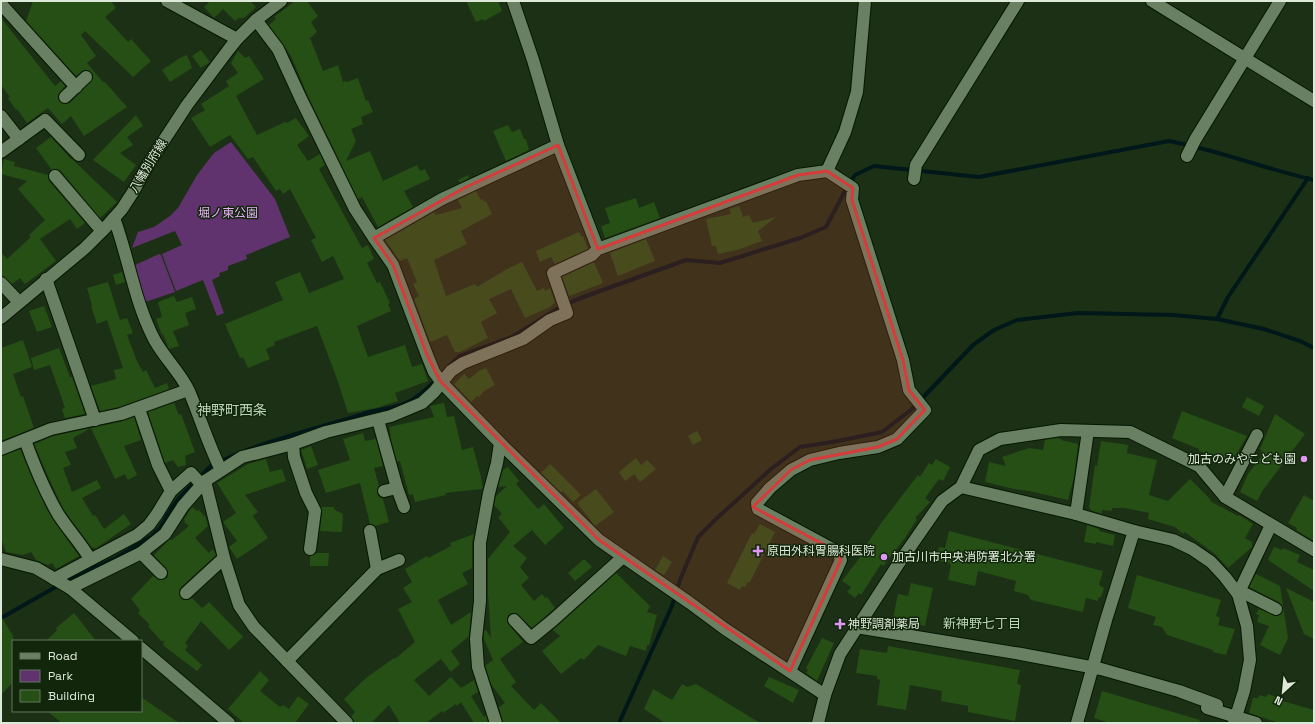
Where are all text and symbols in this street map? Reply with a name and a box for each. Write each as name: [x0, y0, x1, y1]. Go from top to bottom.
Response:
street label: 八幡別府線: [126, 136, 170, 196]
park label: 堀ノ東公園: [198, 205, 258, 221]
district label: 神野町西条: [197, 401, 267, 419]
place label: 加古のみやこども園: [1188, 451, 1296, 467]
marker: 加古のみやこども園: [1299, 454, 1309, 464]
place label: 原田外科胃腸科医院: [767, 543, 875, 559]
marker: 原田外科胃腸科医院: [752, 545, 764, 557]
place label: 加古川市中央消防署北分署: [892, 549, 1036, 565]
marker: 加古川市中央消防署北分署: [879, 552, 889, 562]
district label: 新神野七丁目: [943, 615, 1021, 632]
place label: 神野調剤薬局: [848, 616, 920, 632]
marker: 神野調剤薬局: [835, 619, 845, 629]
legend: [12, 640, 142, 712]
text: Road: [48, 648, 77, 664]
text: Park: [48, 668, 73, 684]
north arrow: [1263, 672, 1303, 712]
text: Building: [48, 688, 95, 704]
text: N: [1272, 693, 1285, 709]

